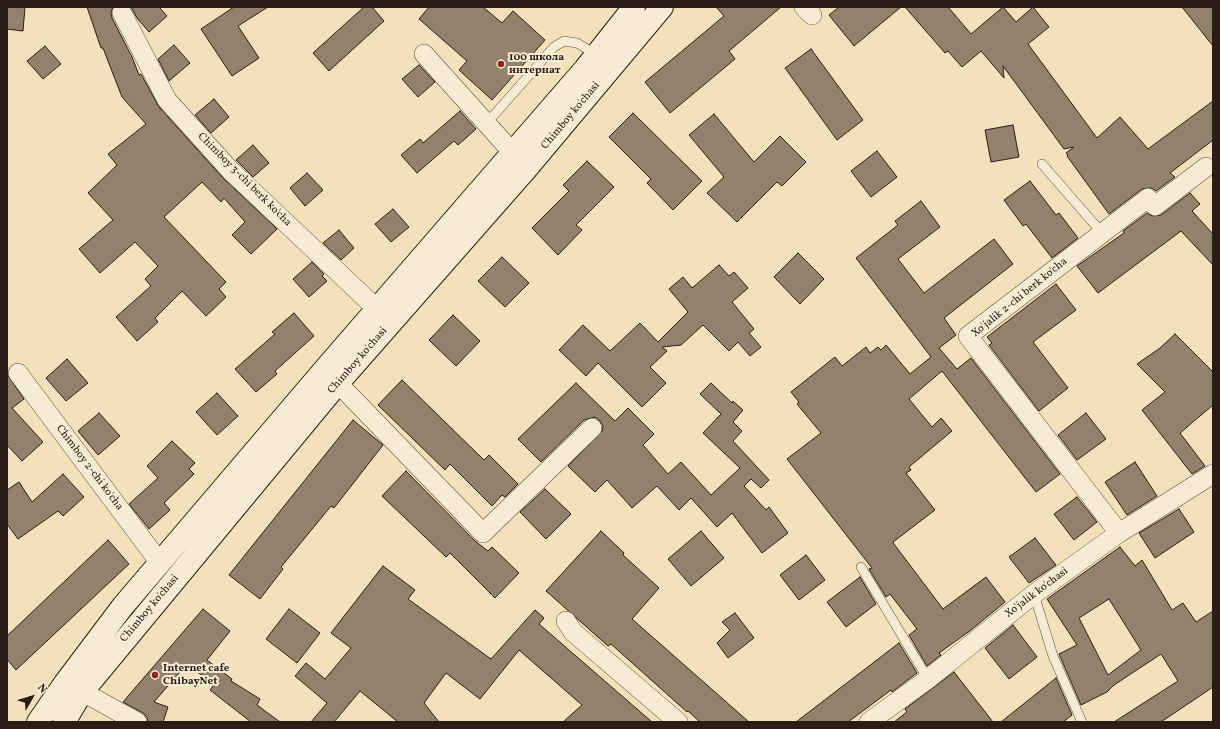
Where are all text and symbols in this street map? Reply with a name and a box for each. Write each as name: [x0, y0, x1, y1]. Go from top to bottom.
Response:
place label: 100 школа интернат: [509, 51, 564, 77]
marker: 100 школа интернат: [496, 59, 506, 69]
street label: Chimboy ko'chasi: [539, 79, 603, 153]
street label: Chimboy 3-chi berk ko'cha: [194, 130, 294, 230]
street label: Xo'jalik 2-chi berk ko'cha: [970, 255, 1070, 341]
street label: Chimboy ko'chasi: [325, 325, 391, 397]
street label: Chimboy 2-chi ko'cha: [53, 423, 125, 513]
street label: Xo'jalik ko'chasi: [1003, 565, 1071, 621]
street label: Chimboy ko'chasi: [118, 572, 182, 646]
place label: Internet cafe ChibayNet: [163, 662, 229, 688]
marker: Internet cafe ChibayNet: [150, 670, 160, 680]
north arrow: [12, 677, 52, 717]
text: N: [33, 681, 50, 697]

